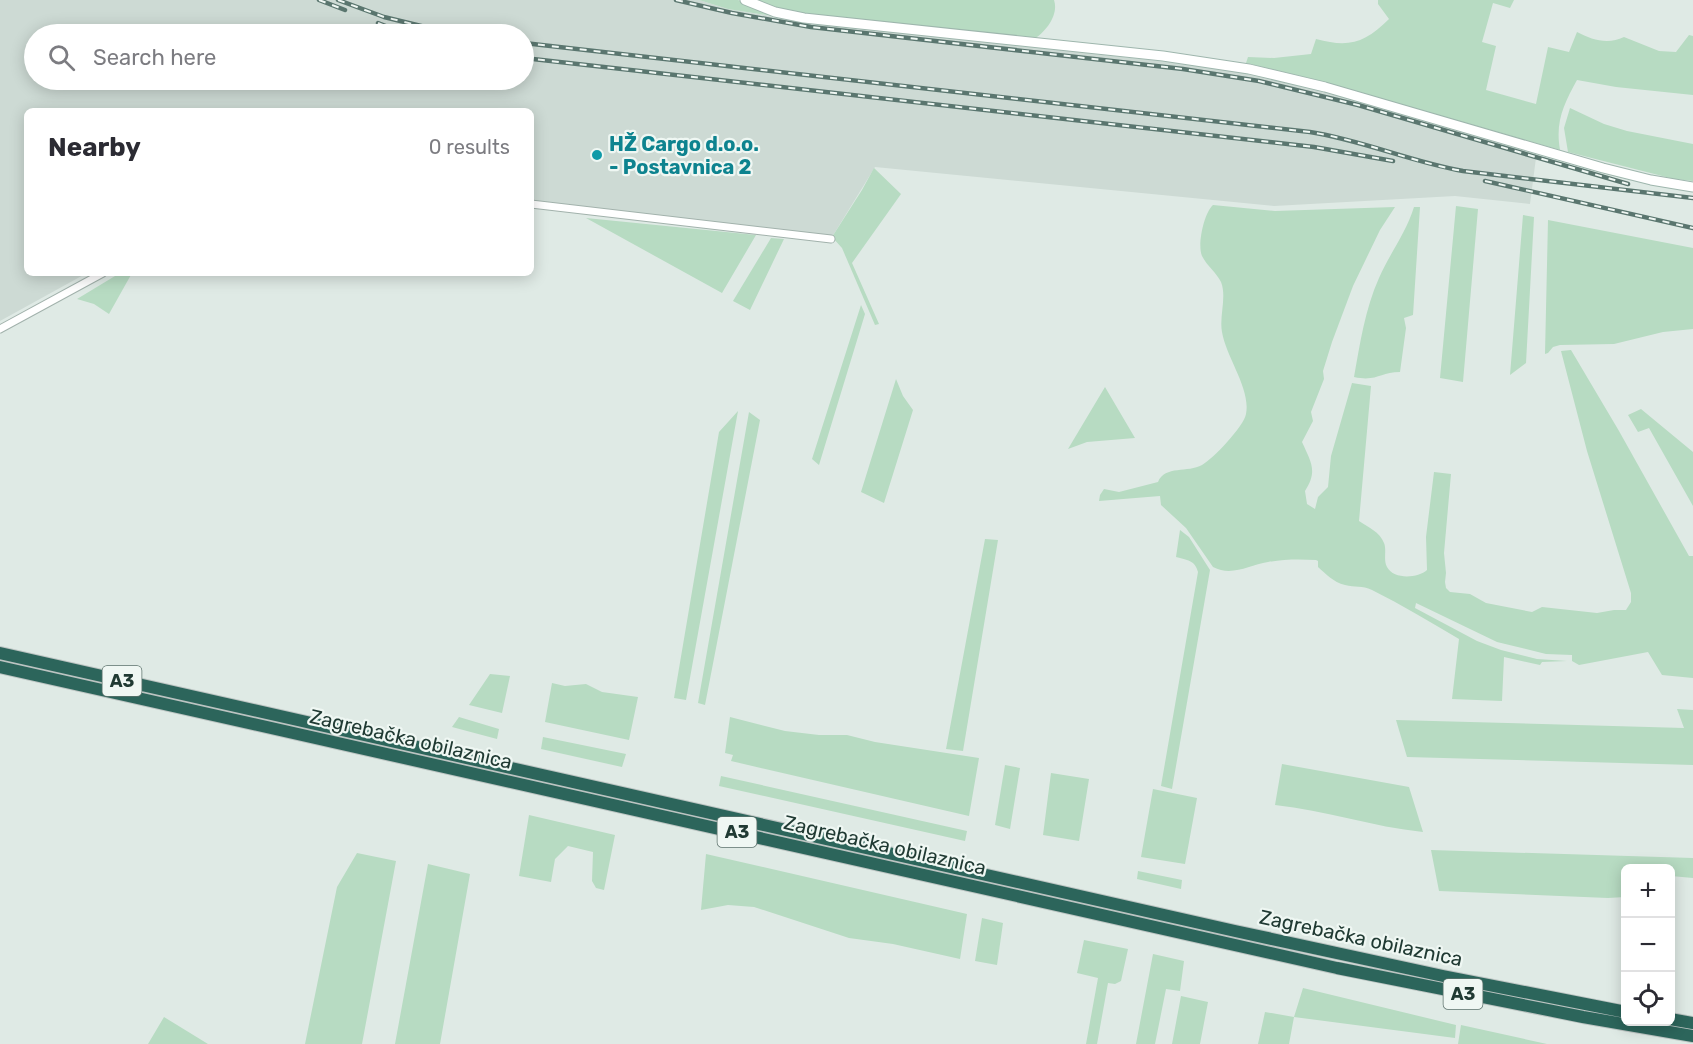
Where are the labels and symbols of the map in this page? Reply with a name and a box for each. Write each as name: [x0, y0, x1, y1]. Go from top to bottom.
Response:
place label: HŽ Cargo d.o.o. - Postavnica 2: [609, 132, 759, 179]
marker: HŽ Cargo d.o.o. - Postavnica 2: [590, 148, 604, 162]
road number: A3: [102, 666, 142, 696]
street label: Zagrebačka obilaznica: [307, 704, 515, 774]
street label: Zagrebačka obilaznica: [781, 810, 989, 880]
road number: A3: [718, 817, 756, 847]
street label: Zagrebačka obilaznica: [1257, 905, 1465, 971]
road number: A3: [1444, 979, 1482, 1009]

